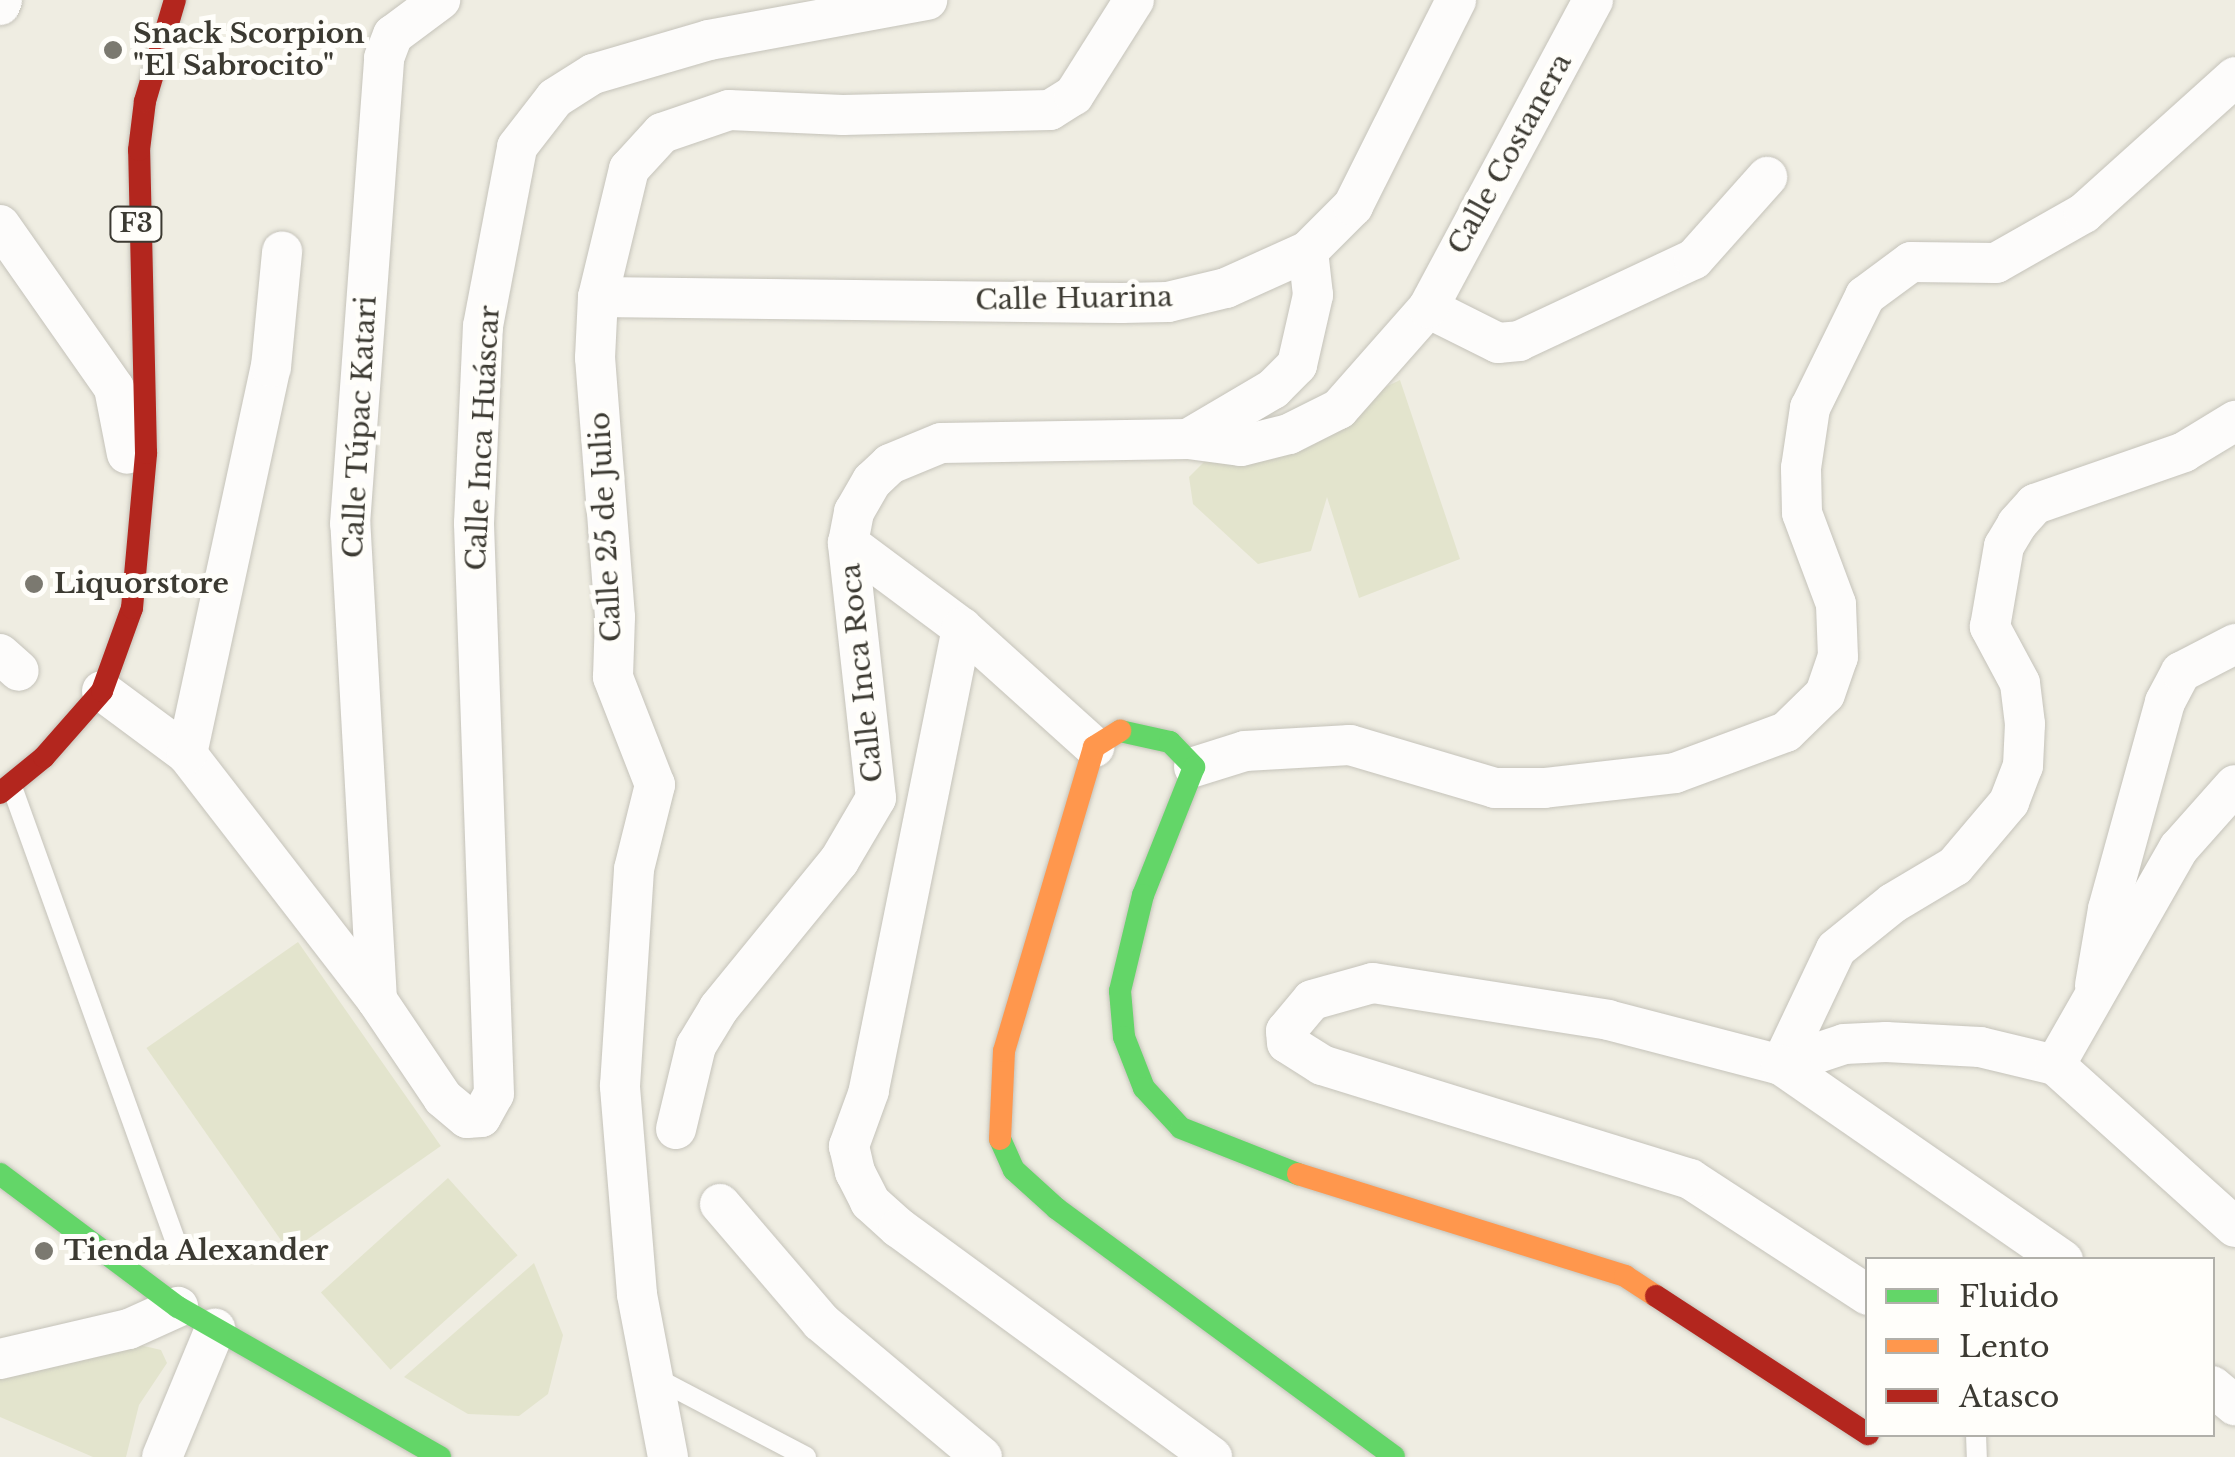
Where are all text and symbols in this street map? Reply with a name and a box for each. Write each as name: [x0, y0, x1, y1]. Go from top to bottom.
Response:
place label: Snack Scorpion "El Sabrocito": [133, 17, 365, 83]
marker: Snack Scorpion "El Sabrocito": [102, 39, 124, 61]
street label: Calle Costanera: [1441, 48, 1579, 260]
road number: F3: [108, 204, 164, 244]
street label: Calle Huarina: [975, 280, 1173, 318]
street label: Calle Túpac Katari: [336, 294, 384, 560]
street label: Calle Inca Huáscar: [459, 304, 507, 572]
street label: Calle 25 de Julio: [583, 411, 629, 643]
street label: Calle Inca Roca: [834, 562, 890, 784]
place label: Liquorstore: [54, 567, 229, 601]
marker: Liquorstore: [23, 573, 45, 595]
place label: Tienda Alexander: [64, 1234, 330, 1268]
marker: Tienda Alexander: [33, 1240, 55, 1262]
legend: [1865, 1257, 2215, 1437]
text: Fluido: [1959, 1278, 2059, 1315]
text: Lento: [1959, 1328, 2050, 1365]
text: Atasco: [1959, 1378, 2059, 1415]

